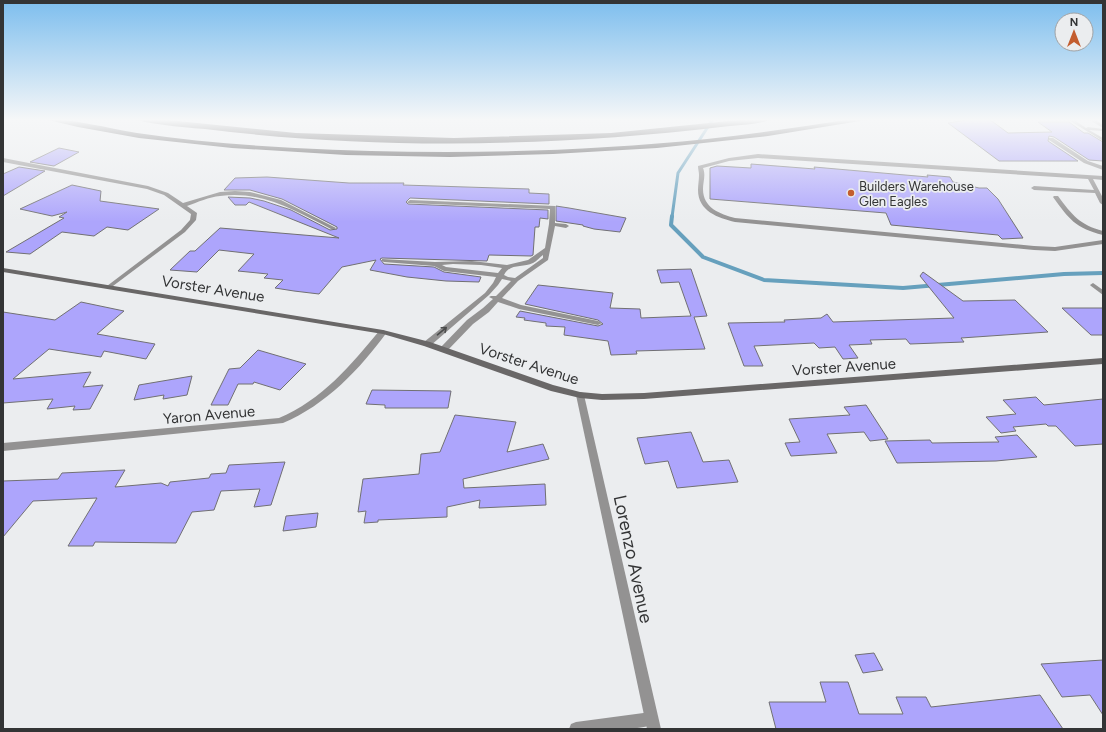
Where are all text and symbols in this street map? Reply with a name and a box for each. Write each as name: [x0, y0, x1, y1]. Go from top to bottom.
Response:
north arrow: [1054, 12, 1094, 52]
text: N: [1070, 16, 1078, 29]
place label: Builders Warehouse Glen Eagles: [859, 179, 974, 209]
marker: Builders Warehouse Glen Eagles: [846, 188, 856, 198]
street label: Vorster Avenue: [160, 272, 266, 306]
one-way arrow: [437, 327, 447, 336]
street label: Vorster Avenue: [477, 339, 581, 389]
street label: Vorster Avenue: [792, 354, 896, 380]
street label: Yaron Avenue: [162, 402, 256, 428]
street label: Lorenzo Avenue: [609, 493, 657, 625]

